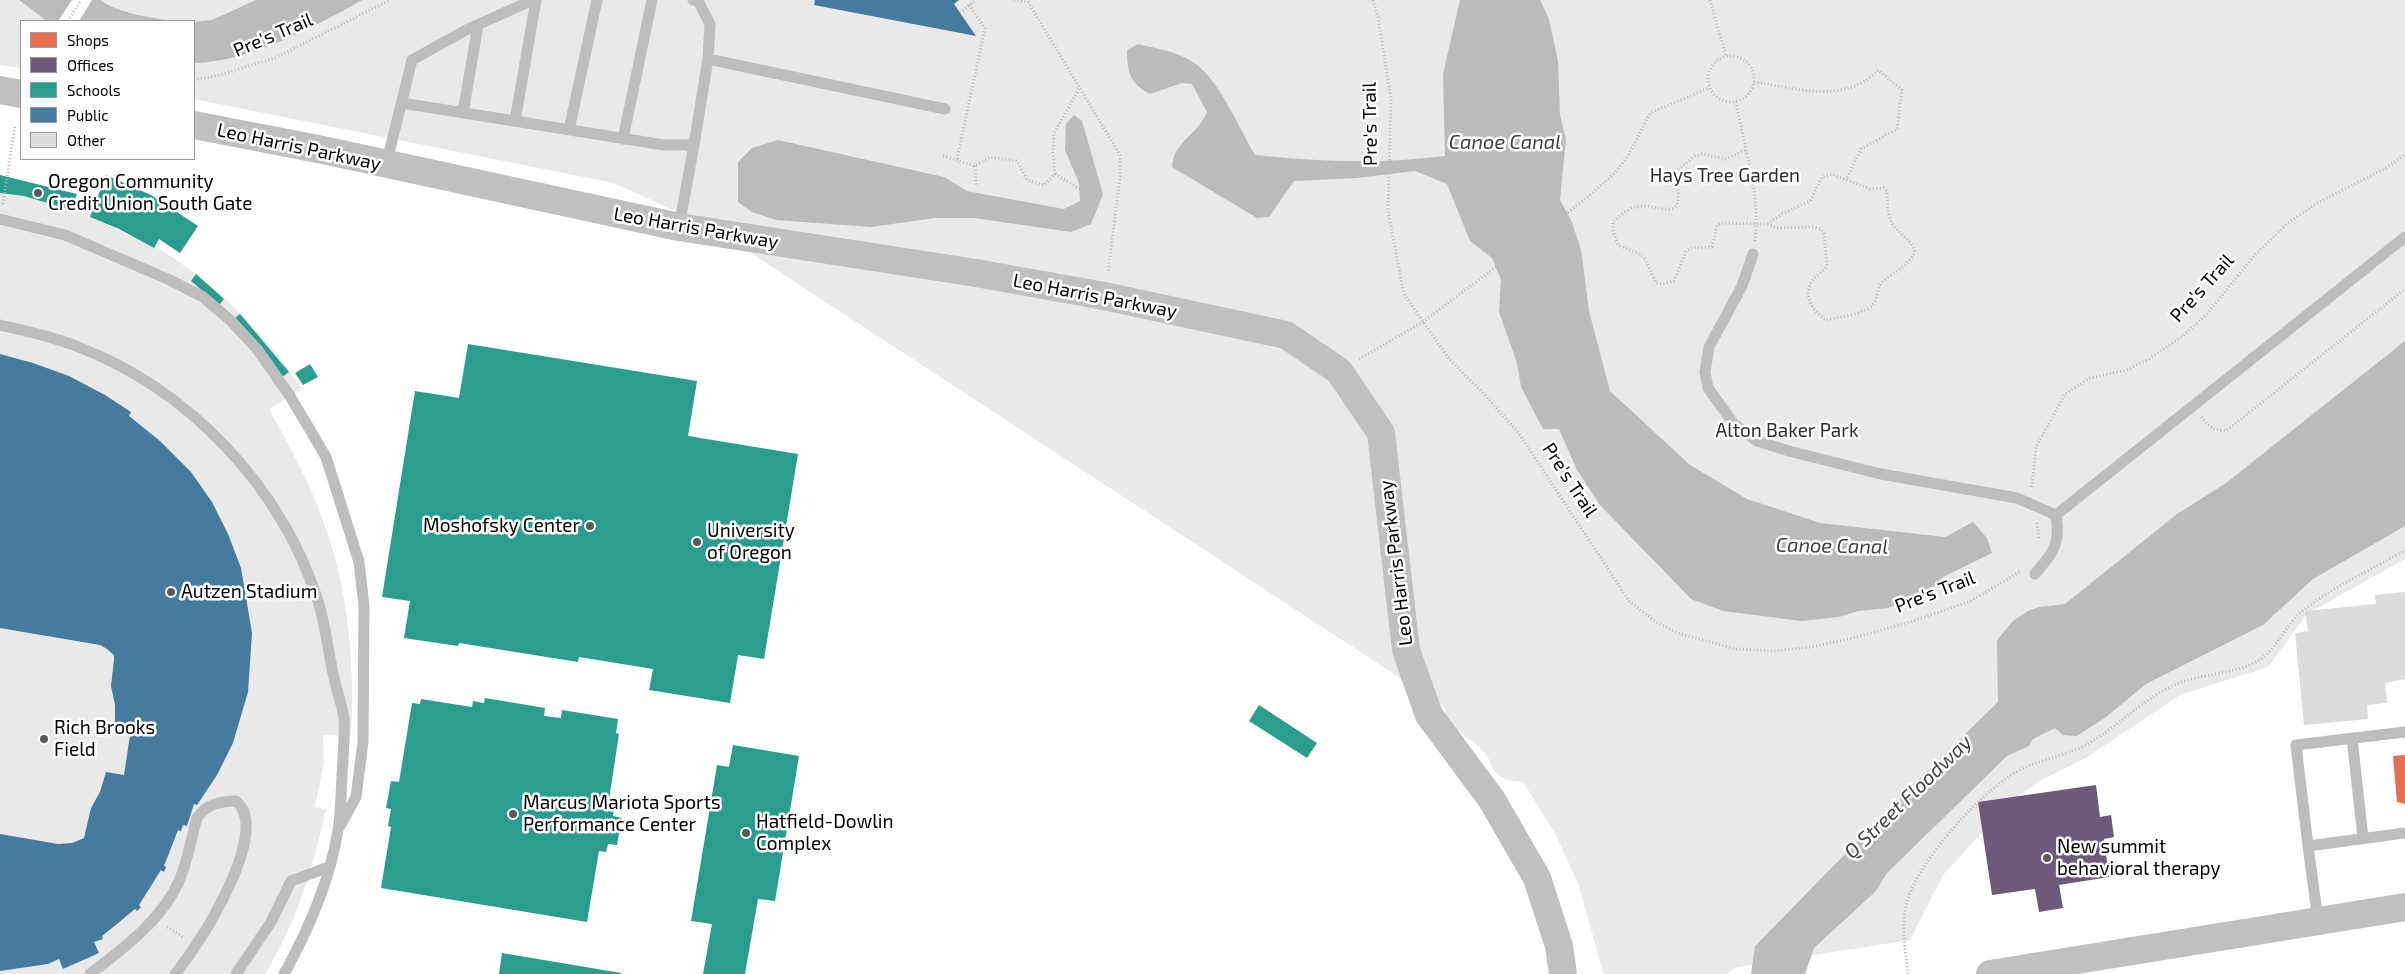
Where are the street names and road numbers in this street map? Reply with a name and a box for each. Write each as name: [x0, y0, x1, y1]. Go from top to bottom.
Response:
street label: Pre's Trail: [230, 8, 316, 62]
street label: Pre's Trail: [1358, 82, 1382, 166]
street label: Leo Harris Parkway: [215, 119, 383, 175]
street label: Leo Harris Parkway: [612, 202, 780, 254]
street label: Pre's Trail: [2165, 249, 2239, 327]
street label: Leo Harris Parkway: [1011, 269, 1179, 323]
street label: Pre's Trail: [1538, 438, 1602, 522]
street label: Leo Harris Parkway: [1375, 479, 1417, 647]
street label: Pre's Trail: [1892, 566, 1978, 618]

